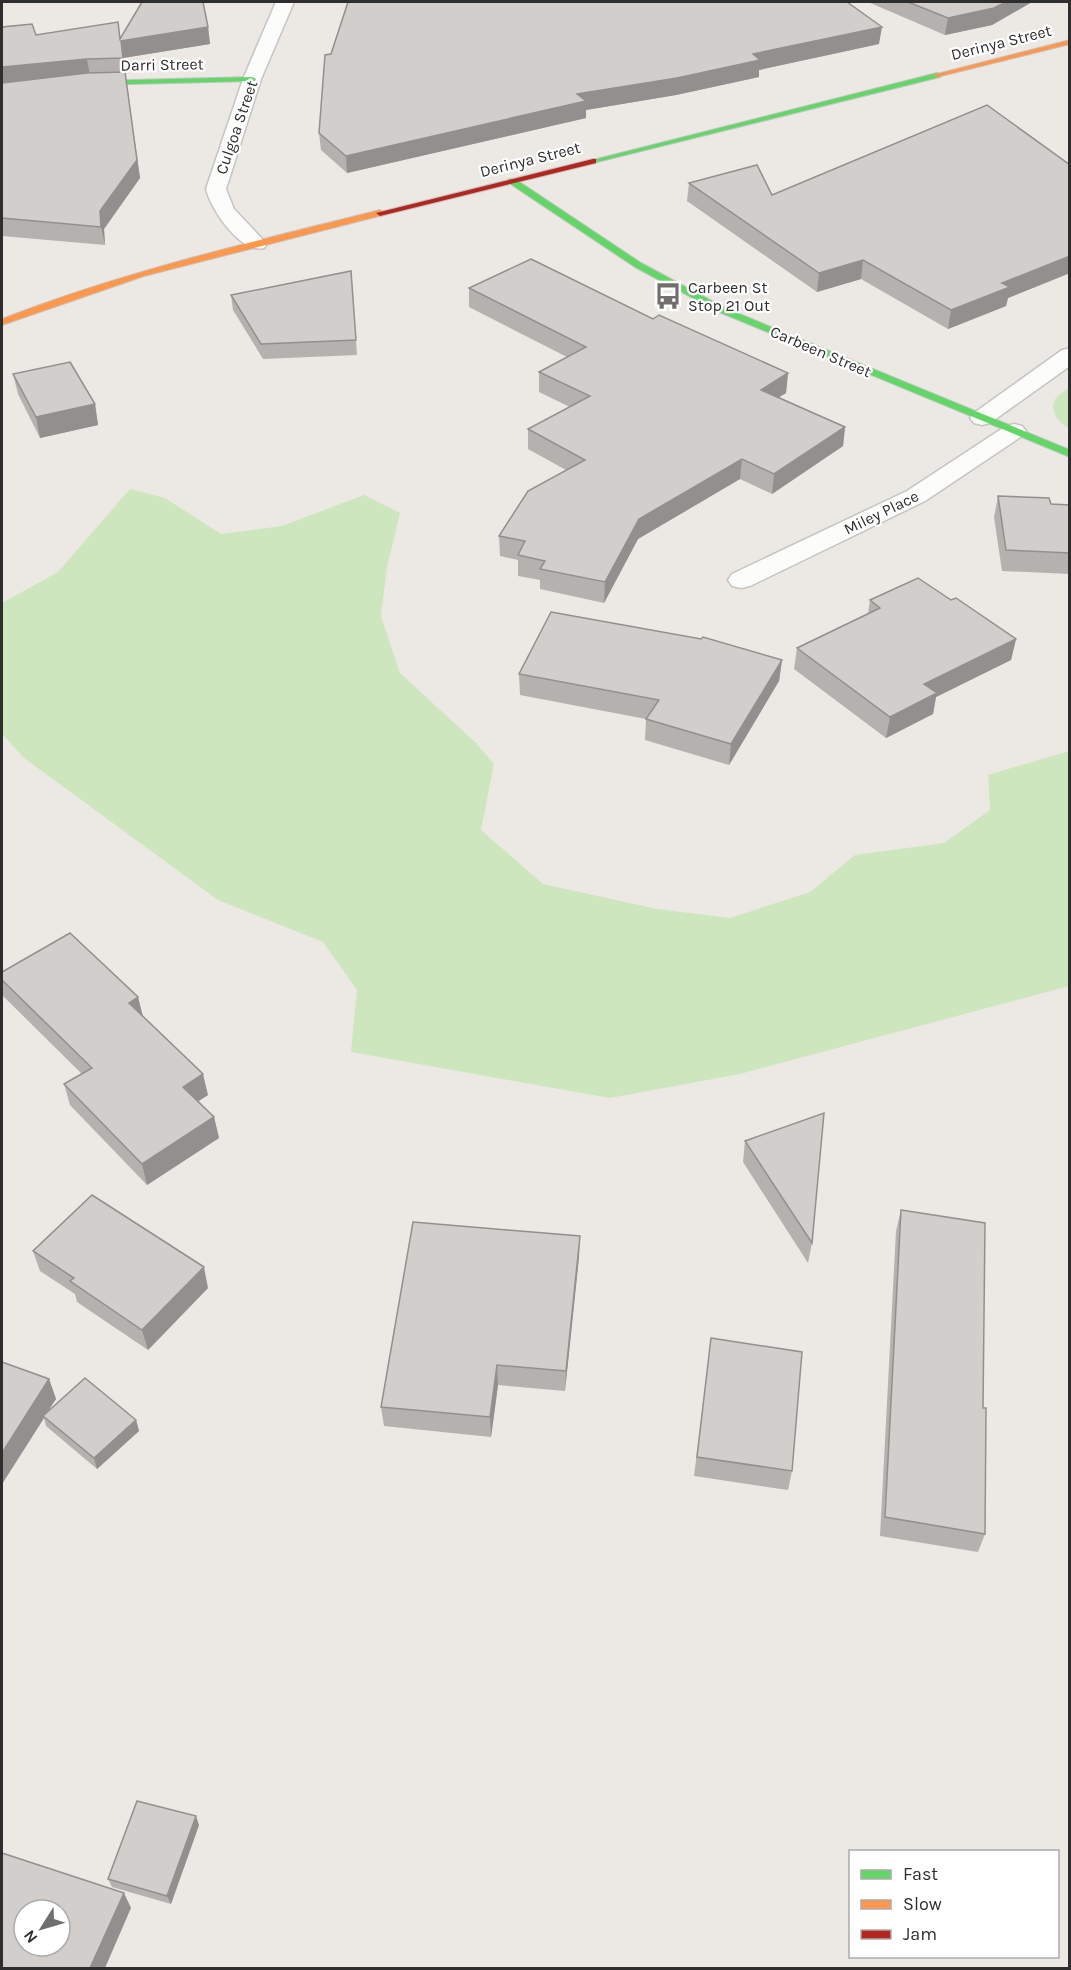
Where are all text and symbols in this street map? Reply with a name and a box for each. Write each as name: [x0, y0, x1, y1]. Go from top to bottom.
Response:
street label: Derinya Street: [949, 21, 1053, 64]
street label: Darri Street: [120, 54, 204, 75]
street label: Culgoa Street: [211, 78, 261, 177]
street label: Derinya Street: [478, 138, 582, 181]
place label: Carbeen St Stop 21 Out: [688, 278, 770, 315]
bus stop icon: Carbeen St Stop 21 Out: [653, 281, 683, 311]
street label: Carbeen Street: [768, 322, 874, 381]
street label: Miley Place: [841, 486, 922, 539]
legend: [849, 1850, 1059, 1958]
text: Fast: [903, 1863, 938, 1885]
text: Slow: [903, 1893, 942, 1915]
north arrow: [12, 1898, 72, 1958]
text: Jam: [903, 1923, 937, 1945]
text: N: [19, 1926, 41, 1947]

